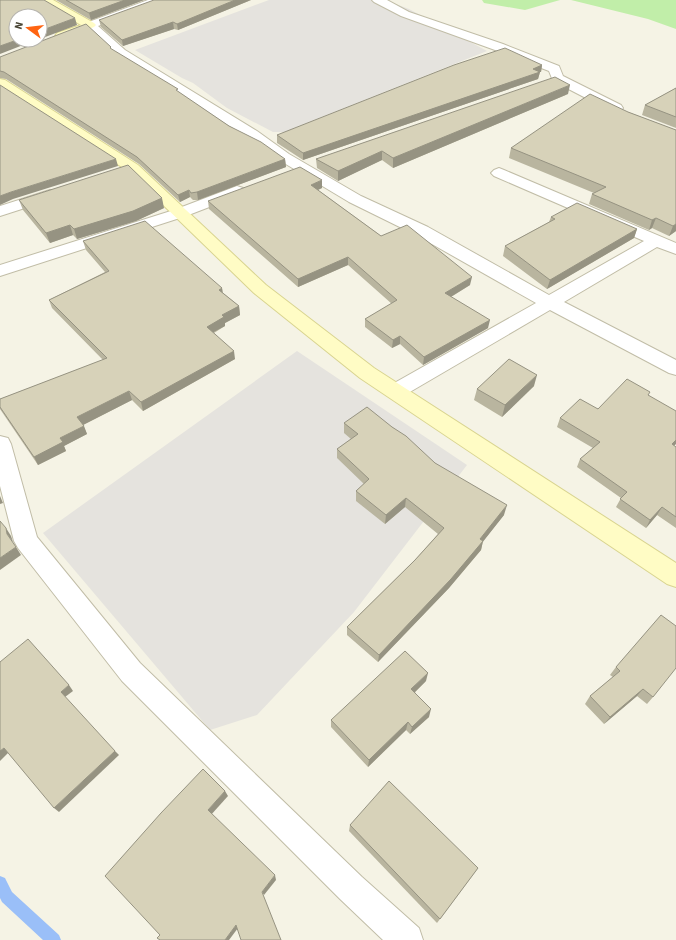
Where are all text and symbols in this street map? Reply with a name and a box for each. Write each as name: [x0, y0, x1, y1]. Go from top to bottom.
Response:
north arrow: [8, 8, 48, 48]
text: N: [11, 20, 27, 31]

